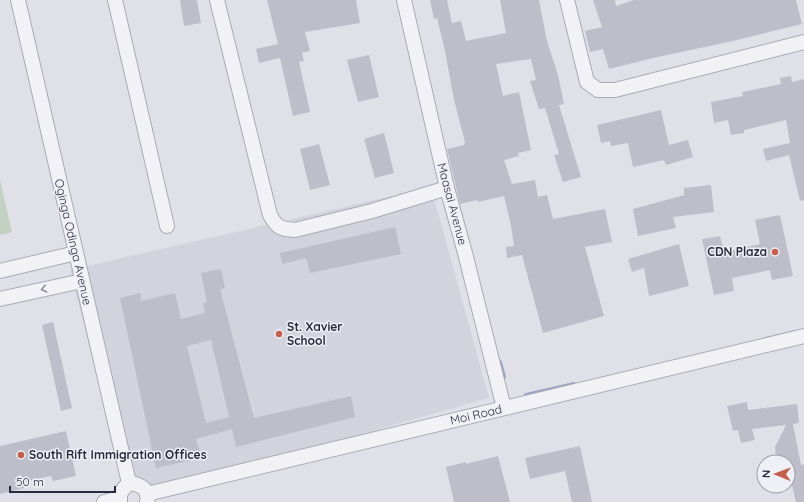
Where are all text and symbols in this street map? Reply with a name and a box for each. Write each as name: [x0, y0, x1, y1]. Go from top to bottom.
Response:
street label: Maasai Avenue: [434, 161, 471, 247]
street label: Oginga Odinga Avenue: [52, 177, 95, 307]
place label: CDN Plaza: [707, 244, 767, 259]
marker: CDN Plaza: [770, 247, 780, 257]
one-way arrow: [41, 285, 48, 293]
place label: St. Xavier School: [287, 319, 343, 348]
marker: St. Xavier School: [274, 329, 284, 339]
street label: Moi Road: [448, 401, 503, 428]
place label: South Rift Immigration Offices: [29, 447, 207, 462]
marker: South Rift Immigration Offices: [16, 450, 26, 460]
north arrow: [756, 454, 796, 494]
scale bar: [10, 468, 115, 494]
text: N: [759, 470, 773, 478]
text: 50 m: [16, 474, 44, 489]

